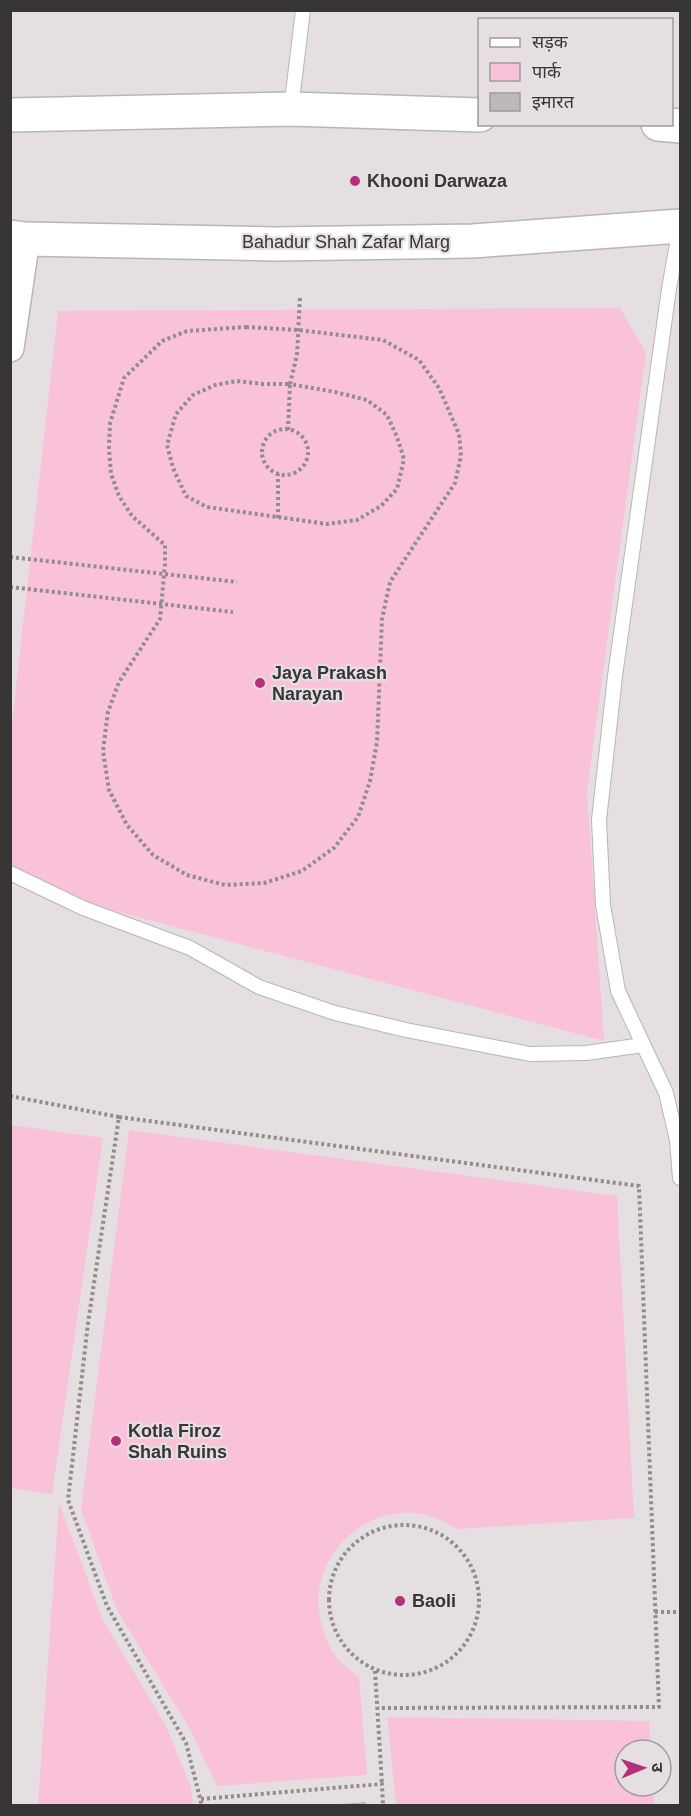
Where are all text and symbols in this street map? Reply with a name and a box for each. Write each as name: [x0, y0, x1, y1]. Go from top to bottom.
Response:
legend: [478, 18, 673, 126]
text: सड़क: [532, 32, 569, 52]
text: पार्क: [532, 61, 562, 82]
text: इमारत: [532, 92, 575, 112]
place label: Khooni Darwaza: [367, 171, 508, 191]
marker: Khooni Darwaza: [348, 174, 362, 188]
street label: Bahadur Shah Zafar Marg: [242, 232, 450, 252]
place label: Jaya Prakash Narayan: [272, 663, 387, 704]
marker: Jaya Prakash Narayan: [253, 676, 267, 690]
place label: Kotla Firoz Shah Ruins: [128, 1421, 227, 1462]
marker: Kotla Firoz Shah Ruins: [109, 1434, 123, 1448]
place label: Baoli: [412, 1591, 456, 1611]
marker: Baoli: [393, 1594, 407, 1608]
north arrow: [613, 1738, 673, 1798]
text: उ: [649, 1763, 666, 1773]

